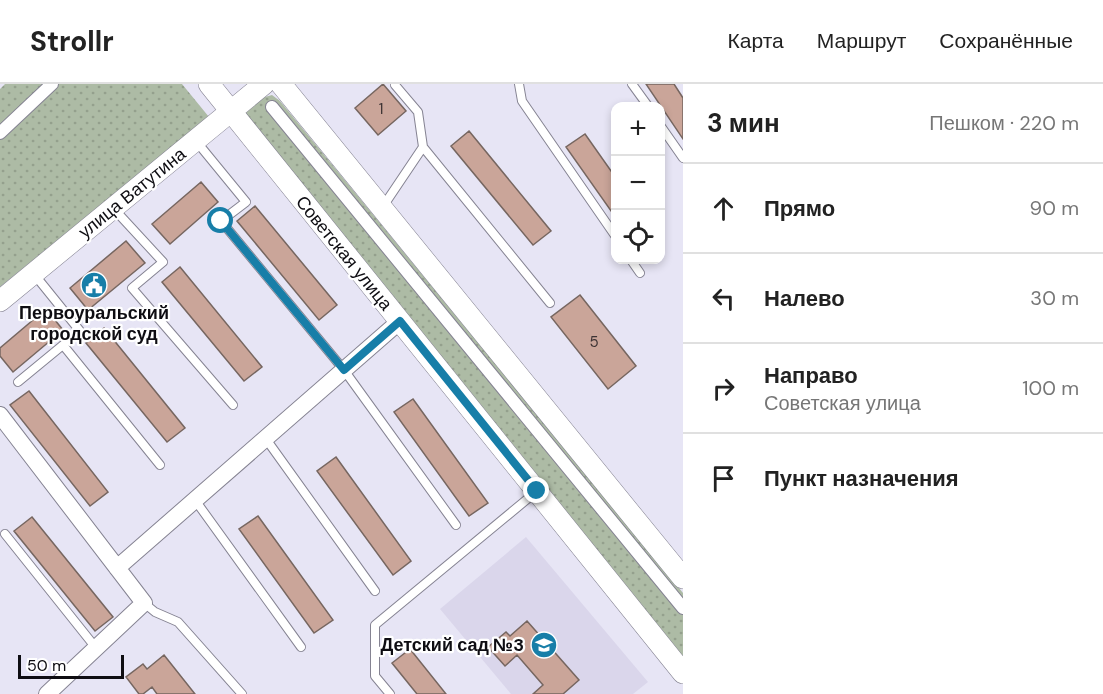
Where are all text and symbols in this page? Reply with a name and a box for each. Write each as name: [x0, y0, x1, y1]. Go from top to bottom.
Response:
text: Strollr: [30, 23, 114, 60]
text: Карта: [728, 27, 784, 55]
text: Маршрут: [817, 27, 906, 55]
text: Сохранённые: [939, 27, 1073, 55]
house number: 1: [379, 99, 383, 119]
map controls: [611, 102, 665, 264]
button: +: [611, 102, 665, 156]
text: 3 мин: [707, 106, 780, 140]
text: Пешком · 220 m: [929, 110, 1079, 136]
street label: улица Ватутина: [73, 142, 191, 244]
button: −: [611, 156, 665, 210]
street label: Советская улица: [290, 191, 398, 316]
icon: ahead: [707, 192, 740, 225]
text: Прямо: [764, 194, 835, 223]
text: 90 m: [1030, 195, 1079, 221]
route start: [207, 207, 233, 233]
button: locate: [611, 210, 665, 264]
public building icon: Первоуральский городской суд: [79, 270, 109, 300]
icon: left: [707, 282, 740, 315]
text: Налево: [764, 284, 845, 313]
text: 30 m: [1030, 285, 1079, 311]
place label: Первоуральский городской суд: [19, 301, 169, 346]
house number: 5: [589, 332, 599, 352]
text: Направо: [764, 361, 858, 390]
icon: right: [707, 372, 740, 405]
text: 100 m: [1022, 375, 1079, 401]
text: Советская улица: [764, 390, 921, 416]
icon: arrive: [707, 462, 740, 495]
text: Пункт назначения: [764, 464, 959, 493]
route end: [523, 477, 549, 503]
school or university icon: Детский сад №3: [529, 630, 559, 660]
place label: Детский сад №3: [380, 633, 524, 657]
scale bar: [18, 652, 124, 680]
text: 50 m: [27, 655, 66, 676]

